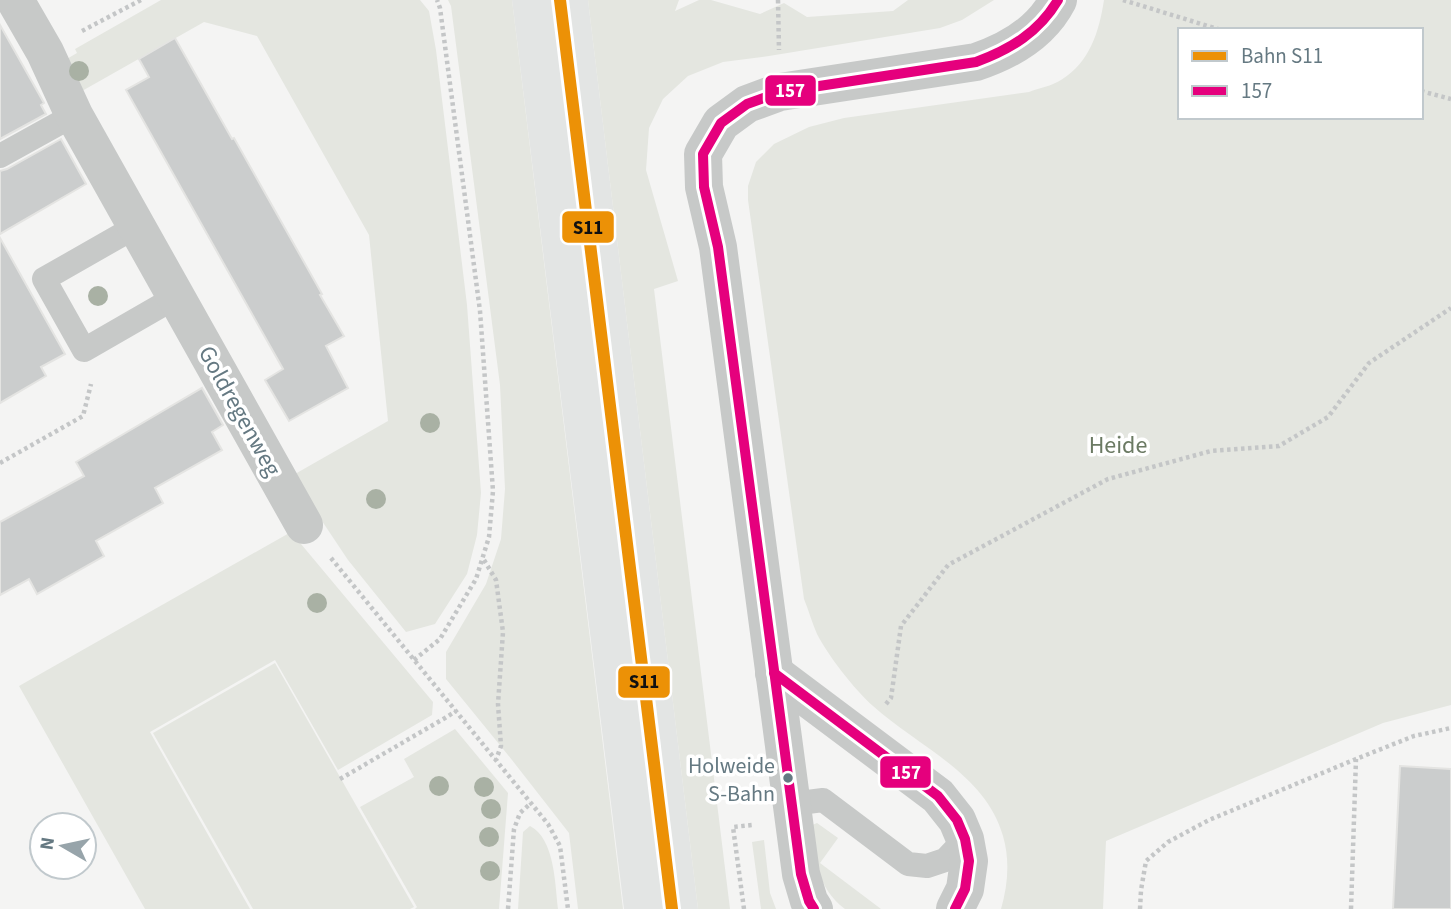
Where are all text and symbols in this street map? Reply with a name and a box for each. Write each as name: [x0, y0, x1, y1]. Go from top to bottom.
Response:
legend: [1178, 28, 1423, 119]
text: Bahn S11: [1241, 41, 1323, 71]
line badge: 157: [764, 74, 817, 107]
text: 157: [1241, 76, 1272, 106]
text: 157: [775, 78, 805, 105]
line badge: S11: [561, 210, 615, 244]
text: S11: [573, 215, 603, 242]
street label: Goldregenweg: [189, 339, 290, 483]
park label: Heide: [1089, 428, 1147, 463]
line badge: S11: [617, 665, 671, 699]
text: S11: [629, 669, 659, 696]
place label: Holweide S-Bahn: [688, 750, 775, 810]
line badge: 157: [879, 755, 932, 789]
text: 157: [891, 760, 921, 787]
marker: Holweide S-Bahn: [781, 771, 795, 785]
north arrow: [28, 811, 98, 881]
text: N: [33, 835, 62, 852]

